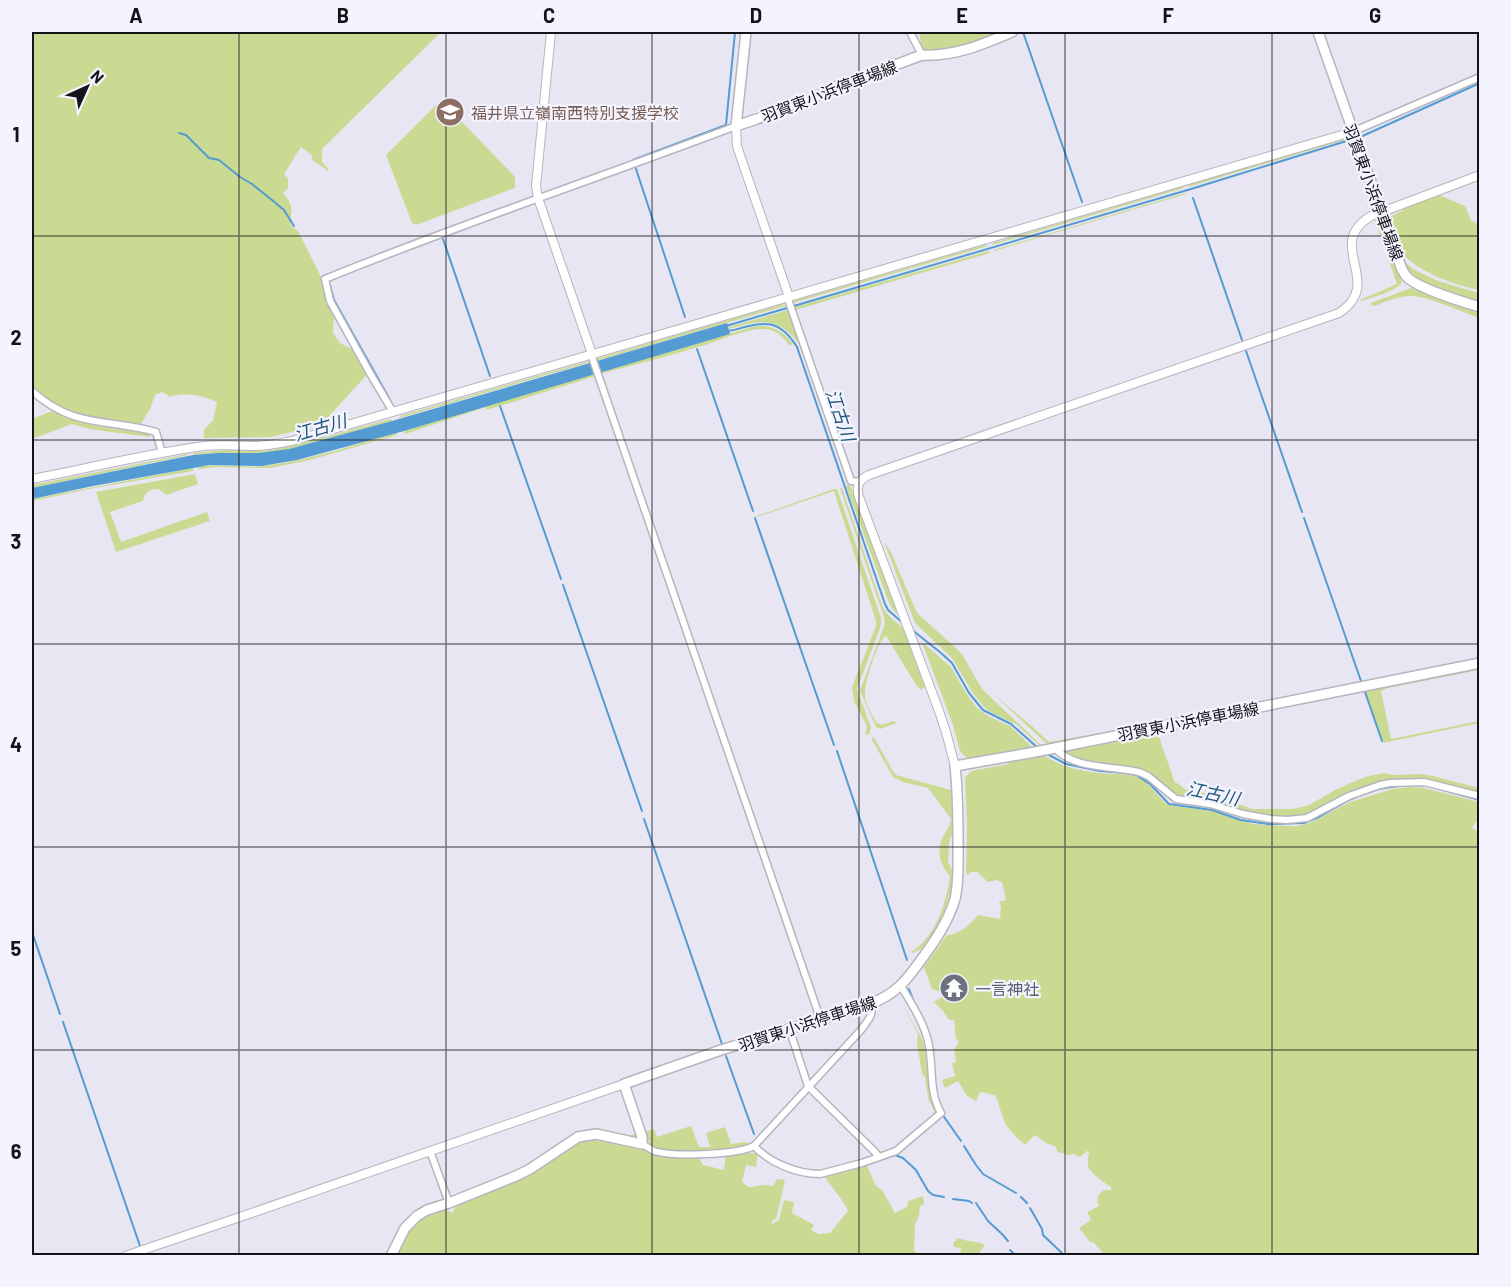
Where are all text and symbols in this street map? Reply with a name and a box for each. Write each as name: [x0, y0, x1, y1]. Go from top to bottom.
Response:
text: A: [129, 3, 143, 27]
text: B: [337, 3, 349, 27]
text: C: [543, 3, 555, 27]
text: D: [750, 3, 762, 27]
text: E: [956, 3, 968, 27]
text: F: [1162, 3, 1174, 27]
text: G: [1369, 3, 1381, 27]
street label: 羽賀東小浜停車場線: [758, 56, 900, 126]
north arrow: [57, 57, 117, 117]
text: N: [87, 66, 108, 87]
school or university icon: 福井県立嶺南西特別支援学校: [434, 96, 466, 128]
place label: 福井県立嶺南西特別支援学校: [471, 103, 679, 122]
street label: 羽賀東小浜停車場線: [1340, 121, 1408, 263]
text: 1: [12, 122, 20, 146]
text: 2: [10, 325, 22, 349]
water label: 江古川: [822, 386, 861, 446]
water label: 江古川: [291, 408, 351, 445]
text: 3: [11, 529, 21, 553]
street label: 羽賀東小浜停車場線: [1116, 698, 1260, 744]
text: 4: [10, 732, 22, 756]
water label: 江古川: [1184, 777, 1244, 810]
text: 5: [11, 936, 22, 960]
temple icon: 一言神社: [938, 972, 970, 1004]
place label: 一言神社: [975, 979, 1039, 998]
street label: 羽賀東小浜停車場線: [736, 992, 878, 1054]
text: 6: [11, 1139, 22, 1163]

